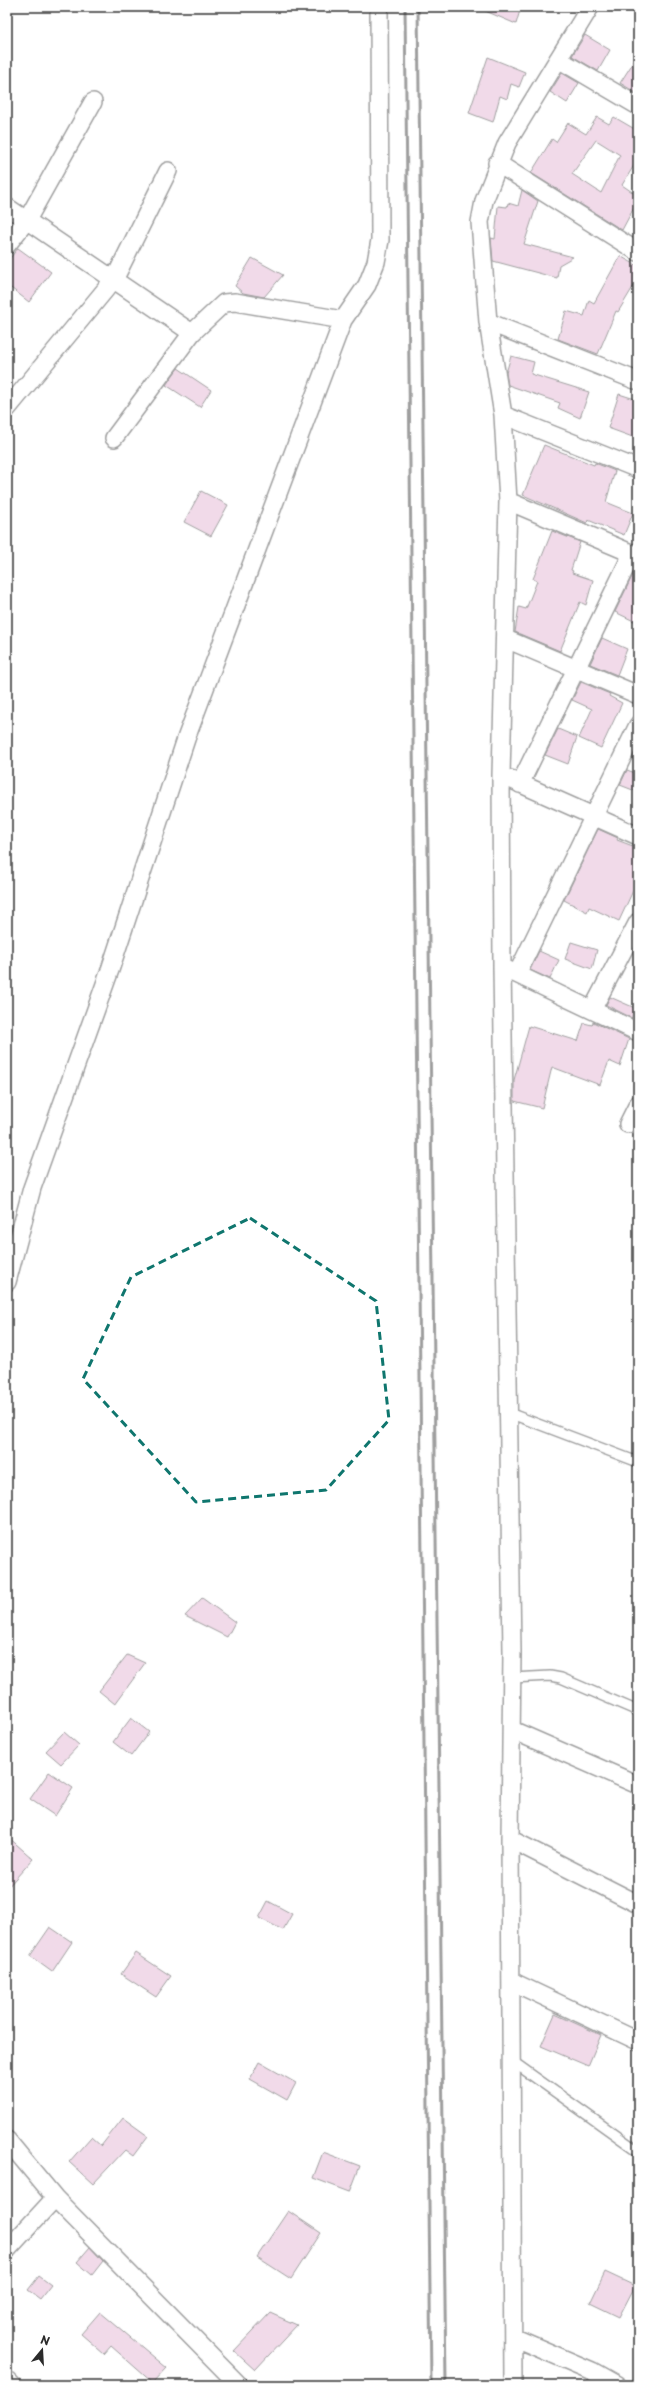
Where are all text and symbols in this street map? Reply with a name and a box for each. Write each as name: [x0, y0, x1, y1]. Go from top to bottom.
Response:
north arrow: [22, 2330, 62, 2370]
text: N: [38, 2331, 52, 2350]

